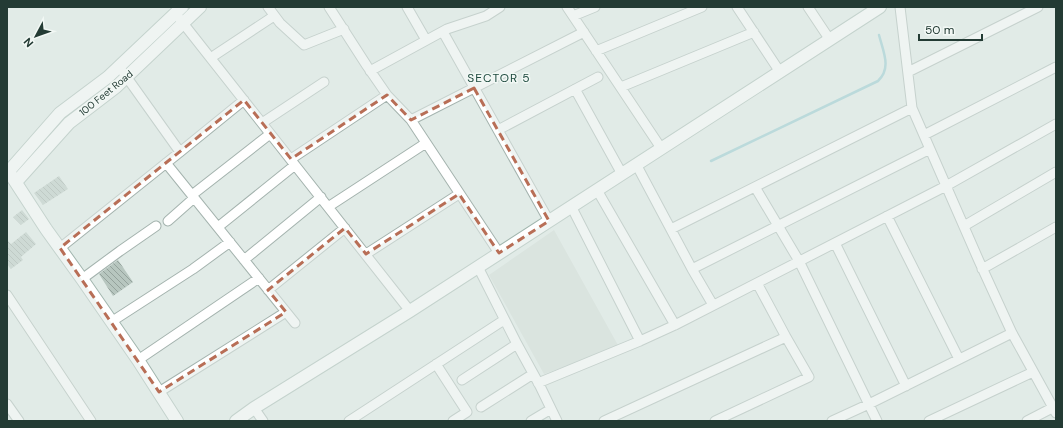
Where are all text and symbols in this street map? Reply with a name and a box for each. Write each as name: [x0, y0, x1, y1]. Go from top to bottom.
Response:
north arrow: [16, 16, 56, 56]
scale bar: [919, 16, 982, 42]
text: 50 m: [925, 22, 954, 38]
text: N: [21, 35, 36, 50]
street label: 100 Feet Road: [76, 67, 136, 119]
district label: SECTOR 5: [467, 70, 531, 86]

